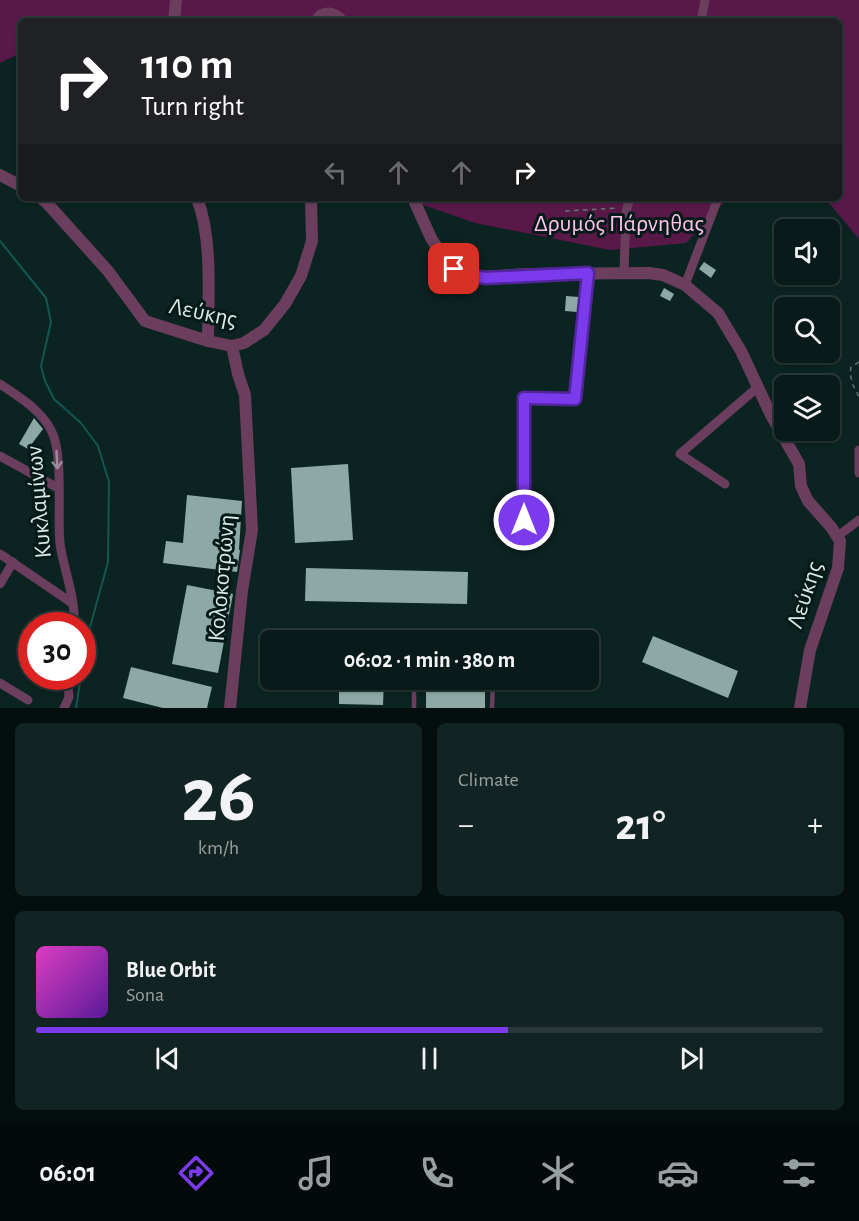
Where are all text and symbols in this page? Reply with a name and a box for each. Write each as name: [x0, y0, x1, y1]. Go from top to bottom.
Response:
icon: right: [42, 42, 120, 120]
text: 110 m: [141, 44, 233, 86]
text: Turn right: [141, 93, 244, 120]
icon: left: [319, 156, 352, 189]
icon: ahead: [382, 156, 415, 189]
icon: ahead: [445, 156, 478, 189]
icon: right: [508, 156, 541, 189]
park label: Δρυμός Πάρνηθας: [534, 212, 704, 236]
map controls: [774, 219, 840, 441]
button: sound: [774, 219, 840, 285]
pin: [428, 243, 479, 294]
icon: arrive: [437, 252, 470, 285]
street label: Λεύκης: [167, 294, 239, 332]
button: search: [774, 297, 840, 363]
button: layers: [774, 375, 840, 441]
street label: Κυκλαμίνων: [22, 445, 56, 559]
one-way arrow: [52, 450, 63, 469]
position arrow: [492, 488, 556, 552]
street label: Κολοκοτρώνη: [204, 513, 240, 643]
street label: Λεύκης: [783, 559, 827, 631]
speed limit sign: 30: [18, 612, 96, 690]
text: 06:02 · 1 min · 380 m: [344, 649, 515, 671]
text: 26: [181, 758, 256, 836]
text: Climate: [458, 770, 519, 790]
text: 21°: [615, 803, 666, 848]
text: −: [458, 809, 474, 842]
text: +: [807, 809, 823, 842]
text: km/h: [198, 838, 239, 858]
text: Blue Orbit: [126, 959, 216, 981]
text: Sona: [126, 985, 164, 1005]
icon: previous: [151, 1042, 184, 1075]
icon: pause: [413, 1042, 446, 1075]
icon: next: [675, 1042, 708, 1075]
icon: directions: [175, 1152, 217, 1194]
icon: music: [295, 1152, 337, 1194]
icon: phone: [416, 1152, 458, 1194]
icon: climate: [537, 1152, 579, 1194]
icon: car: [657, 1152, 699, 1194]
icon: filters: [778, 1152, 820, 1194]
text: 06:01: [39, 1159, 96, 1186]

